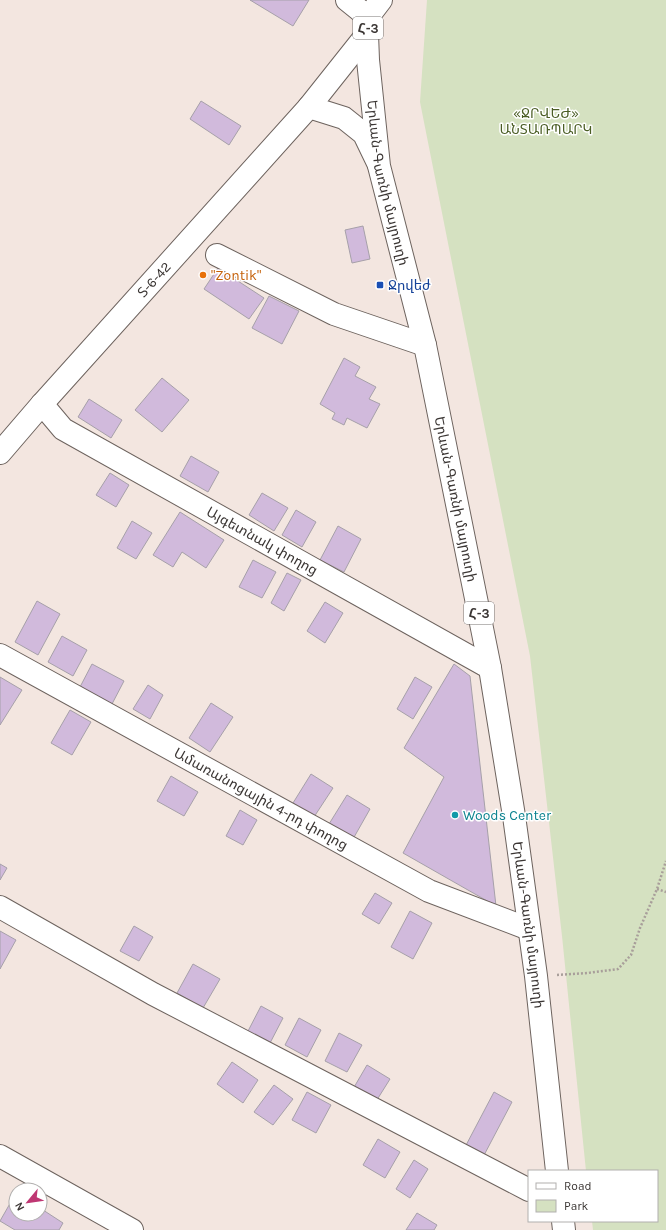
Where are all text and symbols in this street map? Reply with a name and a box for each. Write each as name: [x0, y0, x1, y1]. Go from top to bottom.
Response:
road number: Հ-3: [353, 17, 383, 39]
street label: Երևան-Գառնի մայրուղի: [364, 99, 413, 267]
park label: «ՋՐՎԵԺ» ԱՆՏԱՌՊԱՐԿ: [500, 105, 592, 138]
street label: Տ-6-42: [134, 258, 174, 301]
place label: "Zontik": [211, 267, 261, 284]
marker: "Zontik": [198, 270, 208, 280]
place label: Ջրվեժ: [388, 277, 431, 294]
marker: Ջրվեժ: [375, 280, 385, 290]
street label: Երևան-Գառնի մայրուղի: [431, 415, 481, 583]
street label: Այգետնակ փողոց: [204, 503, 321, 578]
road number: Հ-3: [464, 602, 494, 624]
street label: Ամառանոցային 4-րդ փողոց: [171, 744, 351, 853]
place label: Woods Center: [463, 807, 552, 824]
marker: Woods Center: [450, 810, 460, 820]
street label: Երևան-Գառնի մայրուղի: [509, 840, 548, 1009]
legend: [528, 1170, 658, 1222]
text: Road: [564, 1179, 592, 1193]
north arrow: [8, 1182, 48, 1222]
text: Park: [564, 1199, 589, 1213]
text: N: [12, 1200, 27, 1213]

